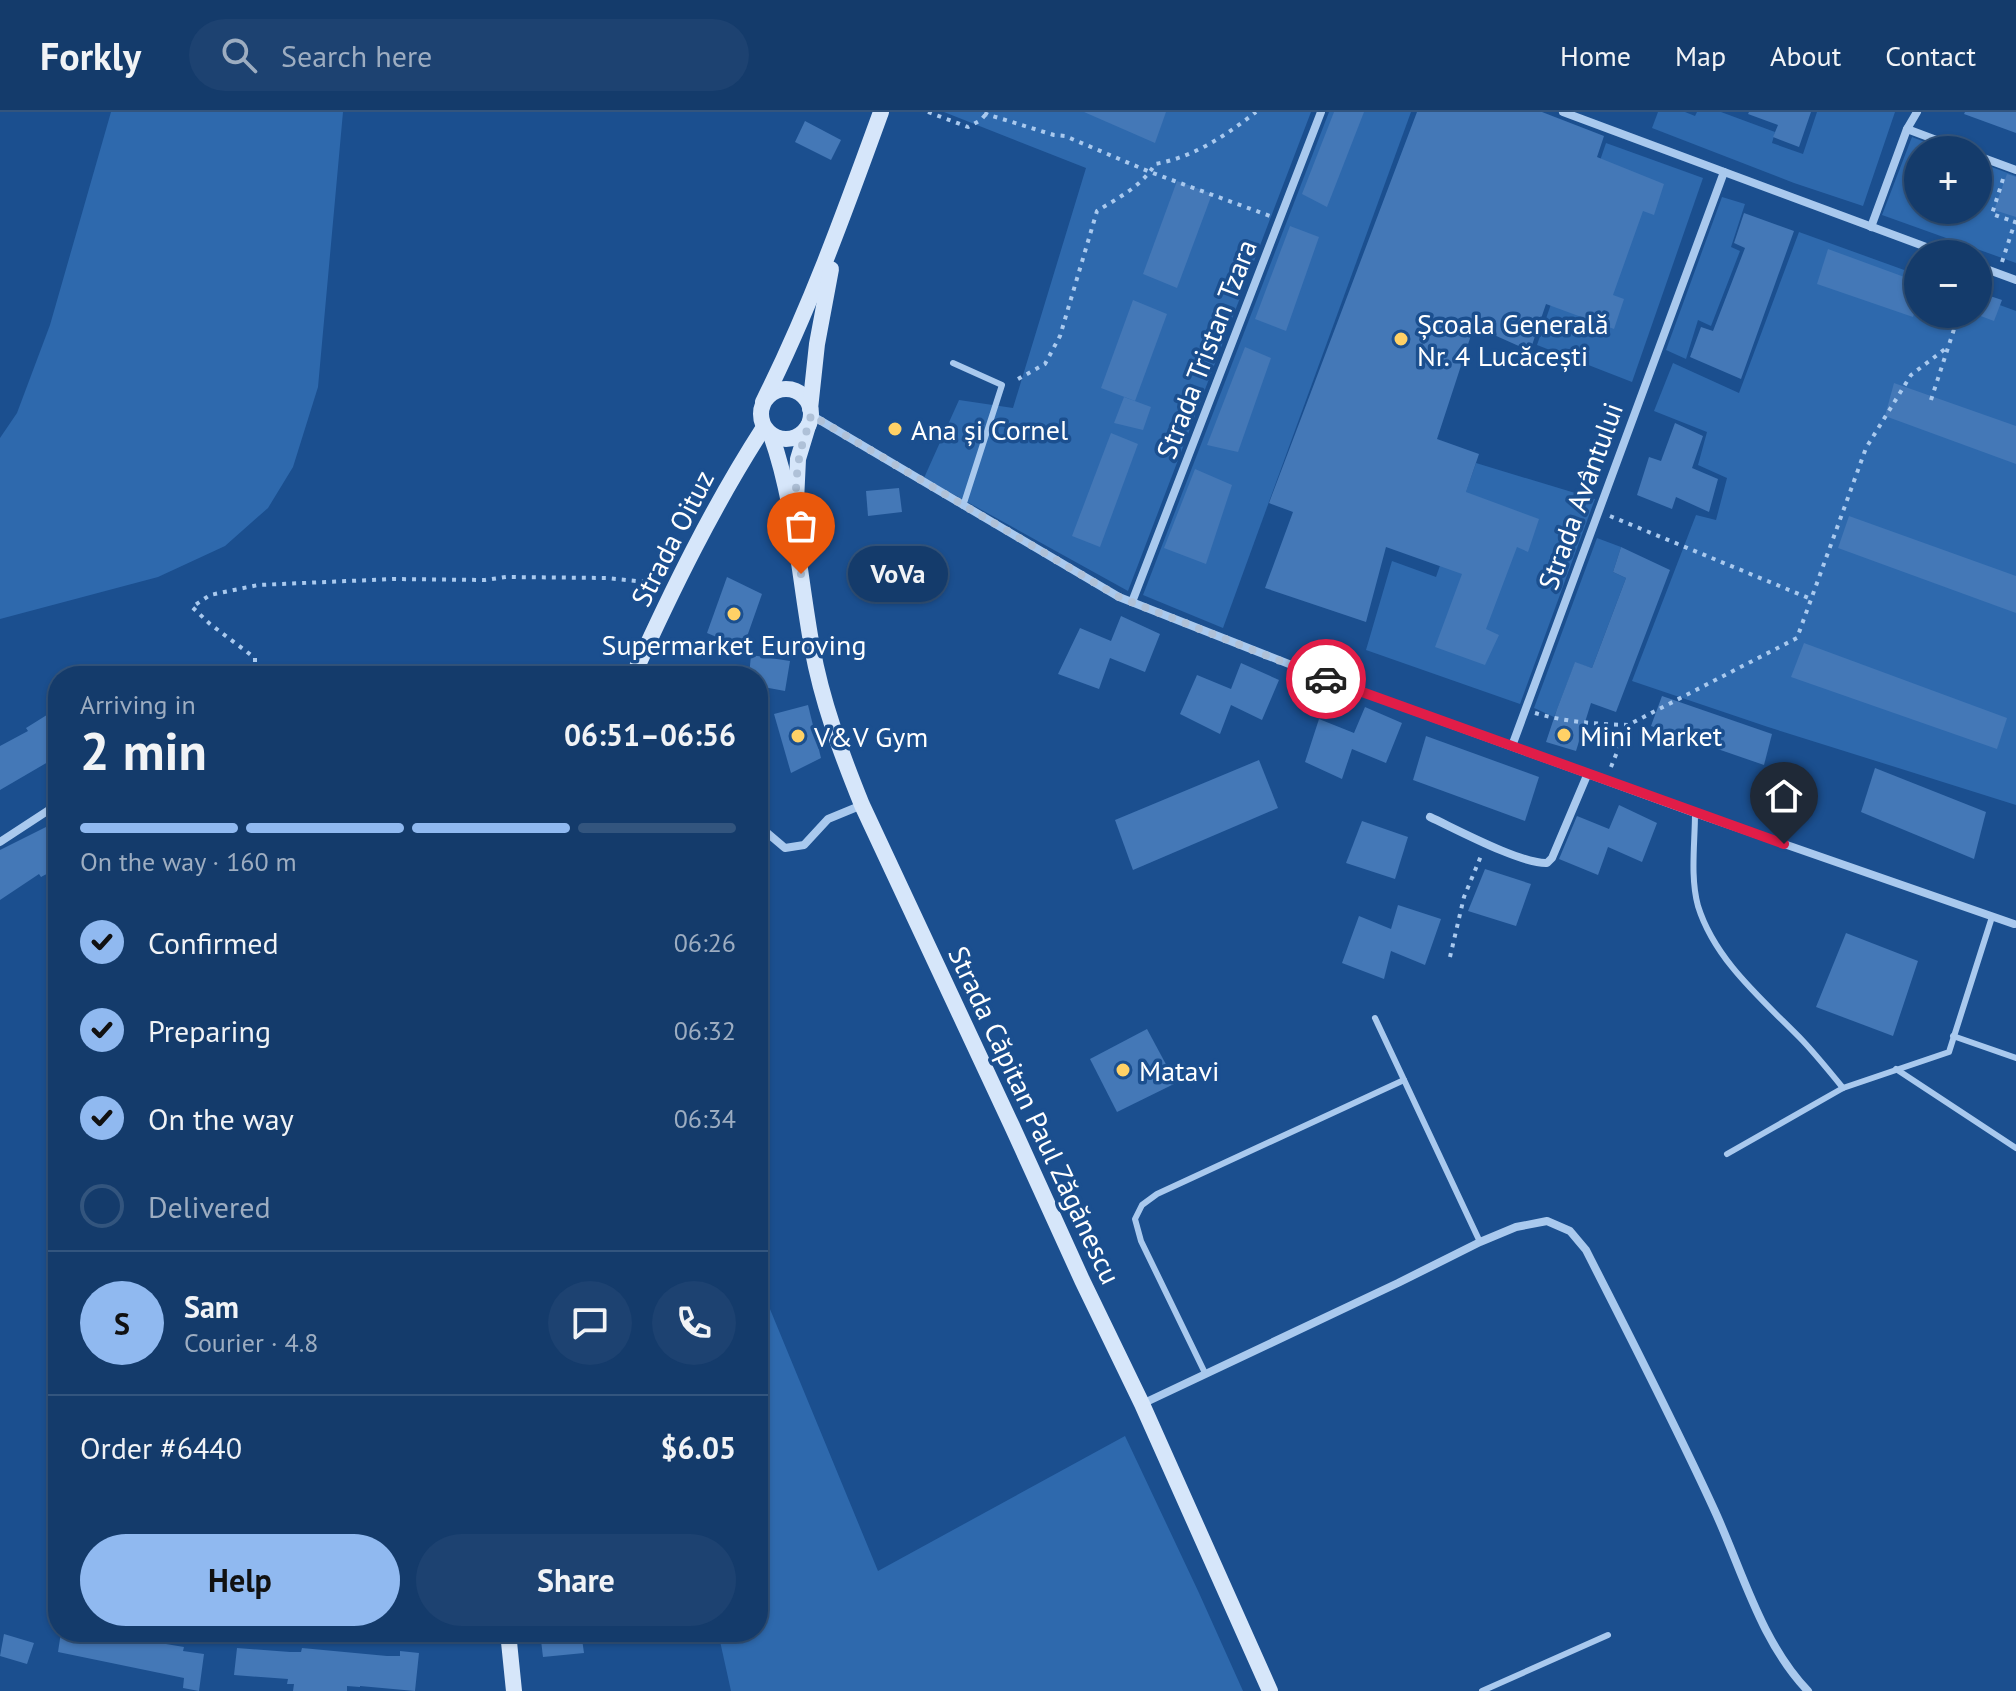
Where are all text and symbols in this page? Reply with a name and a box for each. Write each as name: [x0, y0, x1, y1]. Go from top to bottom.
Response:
search box: [189, 19, 749, 91]
text: Forkly: [40, 31, 141, 80]
icon: search: [217, 33, 261, 77]
text: Search here: [281, 36, 432, 75]
text: Home: [1560, 37, 1631, 74]
text: Map: [1675, 37, 1726, 74]
text: About: [1770, 37, 1841, 74]
text: Contact: [1885, 37, 1976, 74]
map controls: [1904, 136, 1992, 328]
button: +: [1904, 136, 1992, 224]
street label: Strada Tristan Tzara: [1147, 234, 1265, 464]
button: −: [1904, 240, 1992, 328]
place label: Școala Generală Nr. 4 Lucăcești: [1417, 305, 1609, 374]
marker: Școala Generală Nr. 4 Lucăcești: [1392, 330, 1410, 348]
street label: Strada Avântului: [1529, 397, 1631, 595]
place label: Ana și Cornel: [911, 411, 1068, 448]
marker: Ana și Cornel: [886, 420, 904, 438]
street label: Strada Oituz: [622, 464, 722, 612]
pin: [767, 492, 835, 574]
icon: bag: [779, 504, 823, 548]
callout: VoVa: [849, 546, 949, 602]
text: VoVa: [871, 557, 925, 590]
marker: Supermarket Euroving: [725, 605, 743, 623]
place label: Supermarket Euroving: [602, 626, 866, 663]
courier: [1286, 639, 1366, 719]
icon: car: [1304, 657, 1348, 701]
text: Arriving in: [80, 688, 196, 721]
text: 06:51–06:56: [564, 715, 736, 754]
text: 2 min: [80, 717, 207, 784]
place label: Mini Market: [1580, 717, 1723, 754]
place label: V&V Gym: [813, 718, 928, 755]
marker: Mini Market: [1555, 726, 1573, 744]
marker: V&V Gym: [789, 727, 807, 745]
pin: [1750, 762, 1818, 844]
icon: home: [1762, 774, 1806, 818]
text: On the way · 160 m: [80, 845, 297, 878]
icon: check: [80, 920, 124, 964]
text: Confirmed: [148, 923, 279, 962]
text: 06:26: [674, 926, 736, 959]
street label: Strada Căpitan Paul Zăgănescu: [940, 940, 1130, 1290]
icon: check: [80, 1008, 124, 1052]
text: Preparing: [148, 1011, 271, 1050]
text: 06:32: [674, 1014, 736, 1047]
place label: Matavi: [1139, 1052, 1219, 1089]
marker: Matavi: [1114, 1061, 1132, 1079]
icon: check: [80, 1096, 124, 1140]
text: On the way: [148, 1099, 294, 1138]
text: 06:34: [674, 1102, 736, 1135]
text: Delivered: [148, 1187, 271, 1226]
button: chat: [548, 1281, 632, 1365]
button: phone: [652, 1281, 736, 1365]
text: Sam: [184, 1287, 239, 1326]
text: S: [114, 1304, 130, 1343]
text: Courier · 4.8: [184, 1326, 318, 1359]
text: Order #6440: [80, 1428, 242, 1467]
text: $6.05: [661, 1428, 736, 1467]
button: Help: [80, 1534, 400, 1626]
button: Share: [416, 1534, 736, 1626]

